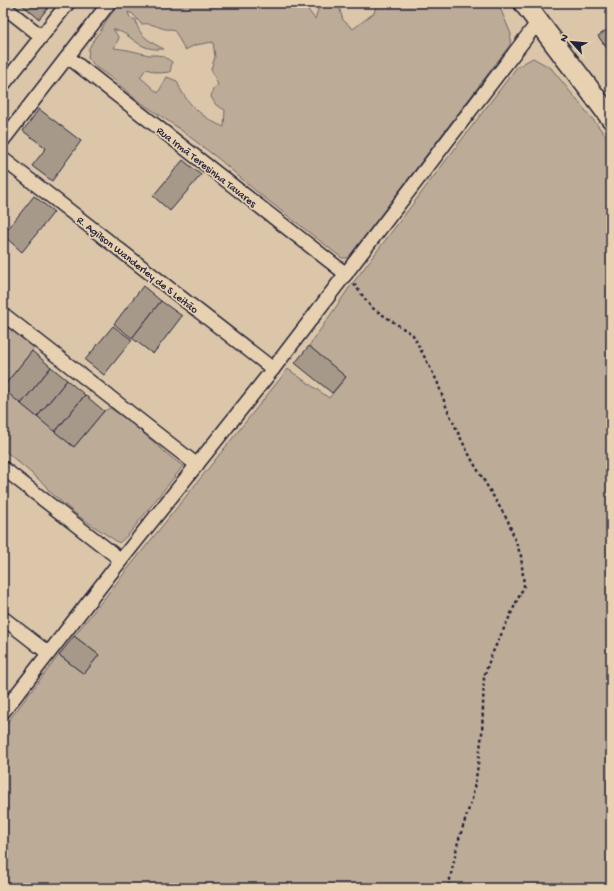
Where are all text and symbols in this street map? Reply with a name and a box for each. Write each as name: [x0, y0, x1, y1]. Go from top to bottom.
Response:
north arrow: [552, 22, 592, 62]
text: N: [558, 32, 572, 44]
street label: Rua Irmã Teresinha Tavares: [153, 125, 259, 211]
street label: R. Agilson Wanderley de S Leitão: [74, 214, 200, 317]

